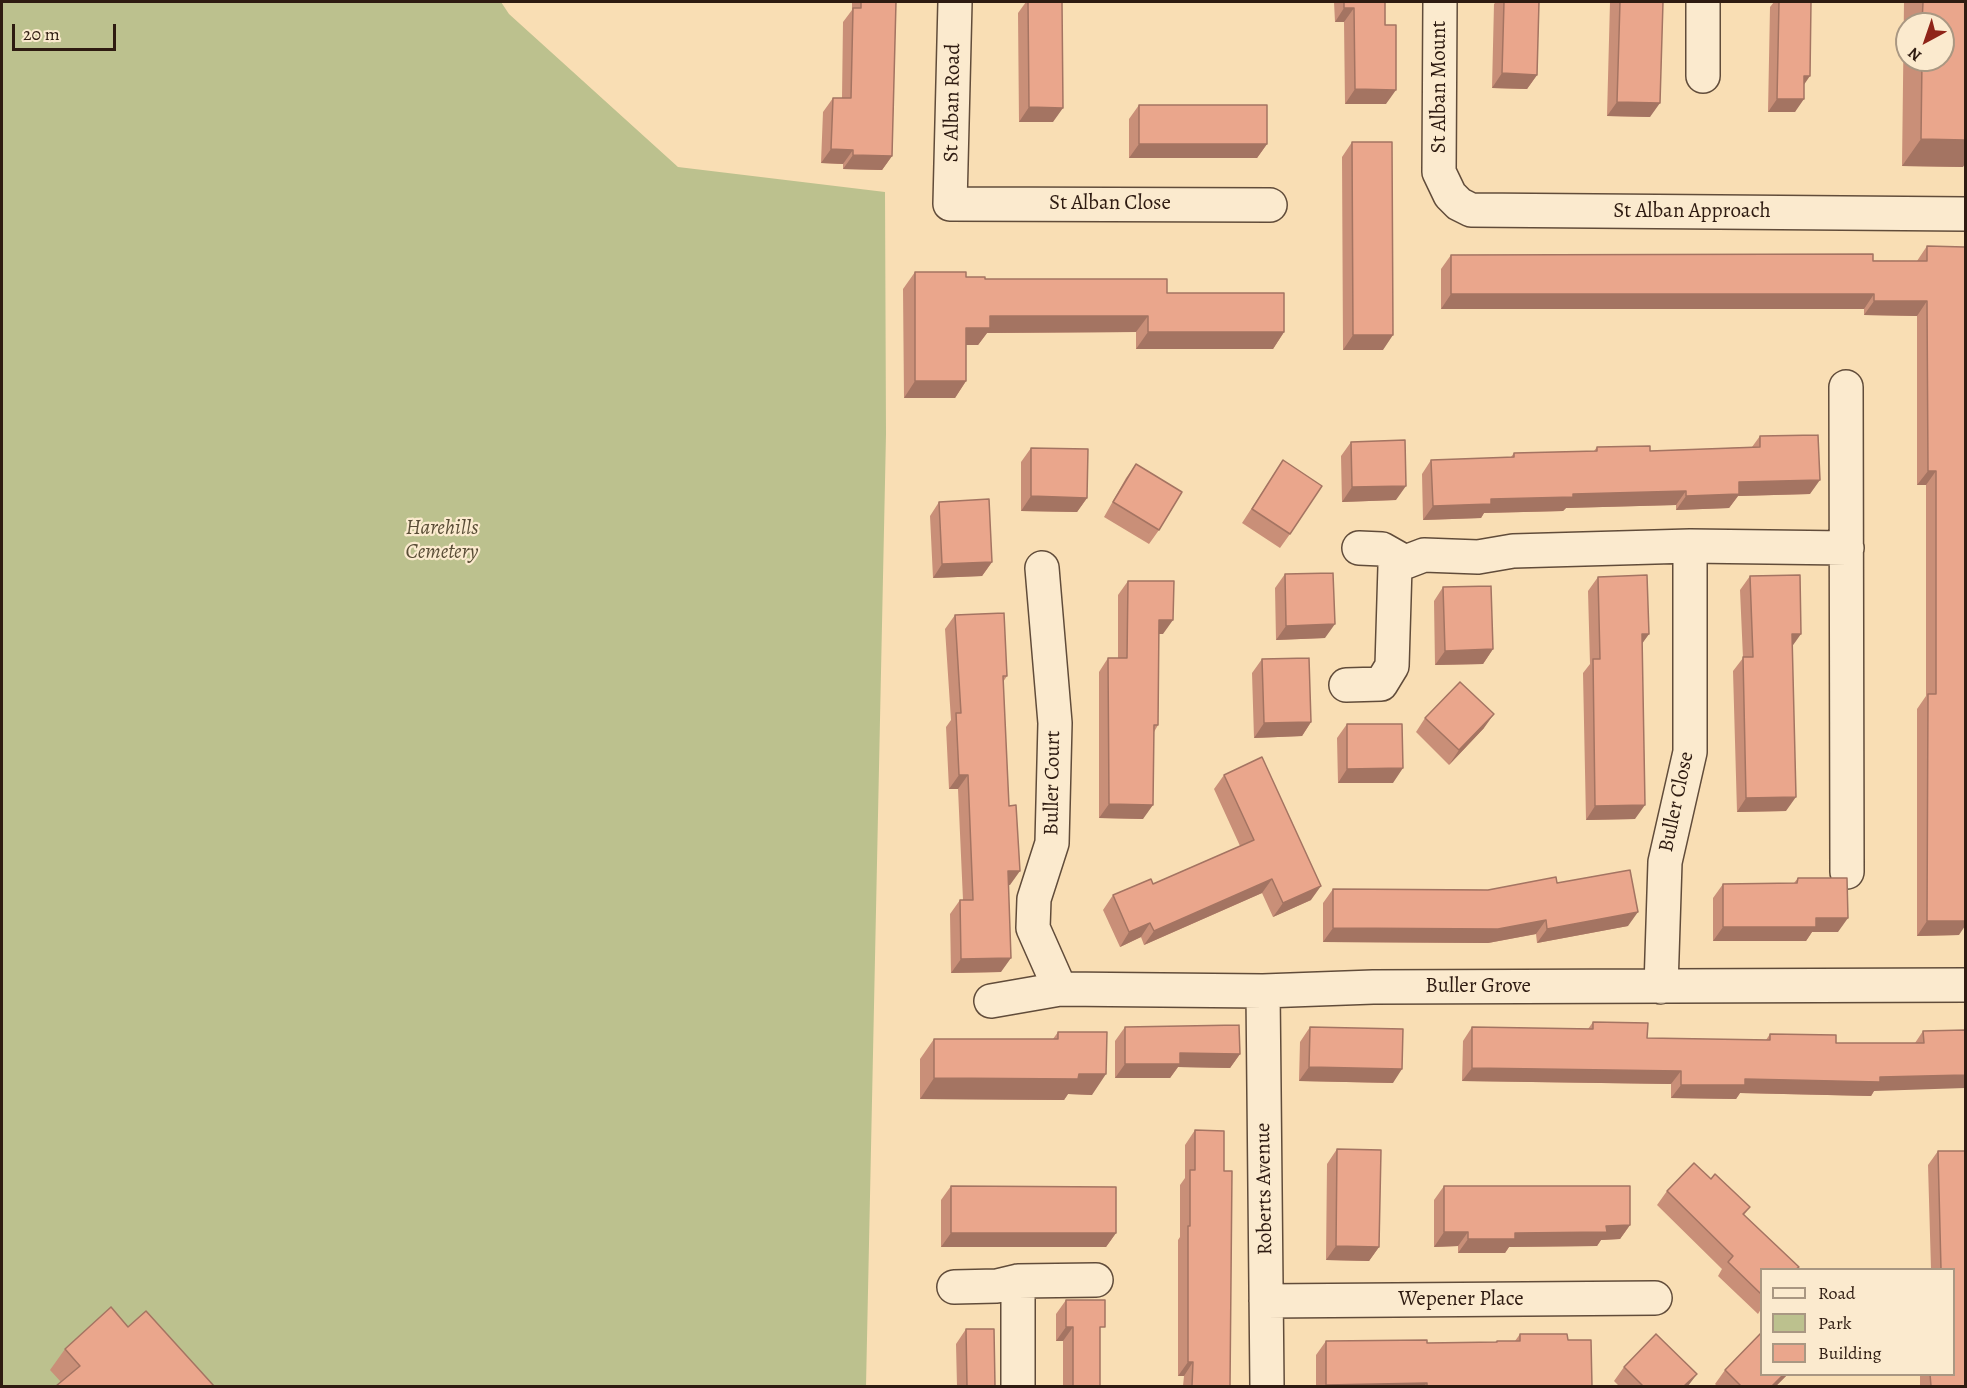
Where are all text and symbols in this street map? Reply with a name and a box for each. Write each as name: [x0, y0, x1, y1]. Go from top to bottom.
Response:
scale bar: [15, 12, 118, 50]
north arrow: [1895, 12, 1955, 72]
street label: St Alban Mount: [1427, 21, 1453, 153]
text: 20 m: [23, 22, 60, 46]
text: N: [1903, 42, 1926, 66]
street label: St Alban Road: [939, 43, 967, 163]
street label: St Alban Close: [1049, 191, 1171, 217]
street label: St Alban Approach: [1613, 199, 1771, 225]
park label: Harehills Cemetery: [406, 516, 478, 566]
street label: Buller Court: [1039, 730, 1067, 836]
street label: Buller Close: [1654, 749, 1700, 855]
street label: Buller Grove: [1425, 974, 1531, 1000]
street label: Roberts Avenue: [1251, 1122, 1279, 1256]
legend: [1760, 1268, 1955, 1376]
text: Road: [1818, 1281, 1855, 1305]
street label: Wepener Place: [1398, 1287, 1524, 1313]
text: Park: [1818, 1311, 1852, 1335]
text: Building: [1818, 1341, 1882, 1365]

